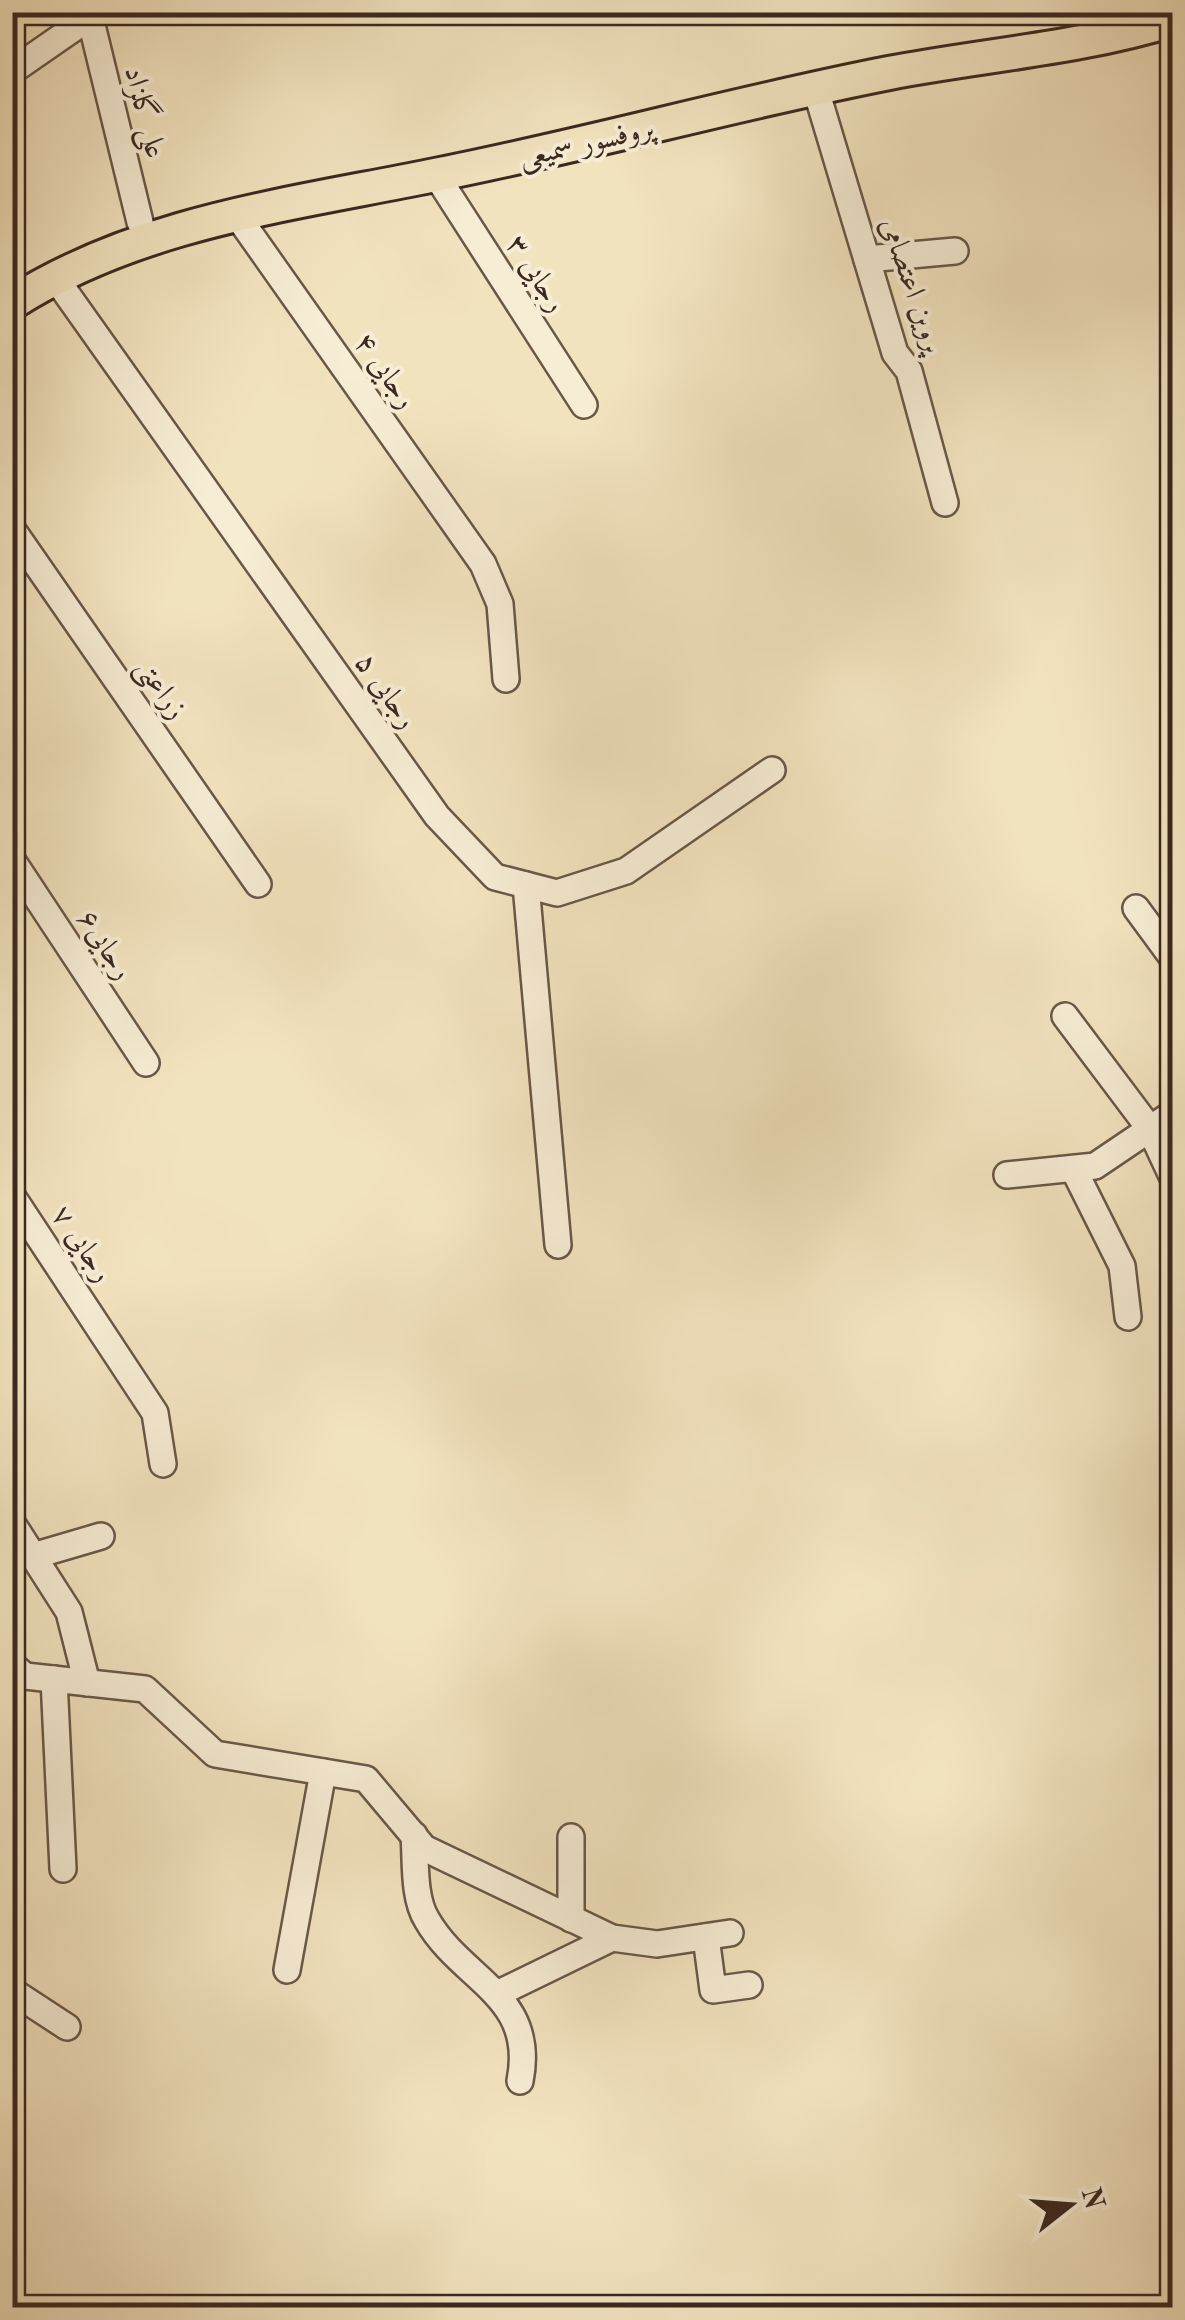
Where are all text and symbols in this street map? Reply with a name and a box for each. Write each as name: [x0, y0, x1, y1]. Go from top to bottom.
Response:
street label: علی گلزاد: [113, 62, 175, 163]
street label: پروفسور سمیعی: [516, 113, 660, 177]
street label: پروین اعتصامی: [872, 214, 949, 360]
street label: رجایی ۳: [497, 230, 571, 320]
street label: رجایی ۴: [345, 328, 421, 416]
street label: رجایی ۵: [346, 648, 422, 736]
street label: زراعتی: [125, 653, 192, 728]
street label: رجایی۶: [68, 905, 138, 987]
street label: رجایی ۷: [43, 1200, 118, 1289]
north arrow: [1020, 2155, 1120, 2255]
text: N: [1075, 2184, 1108, 2213]

